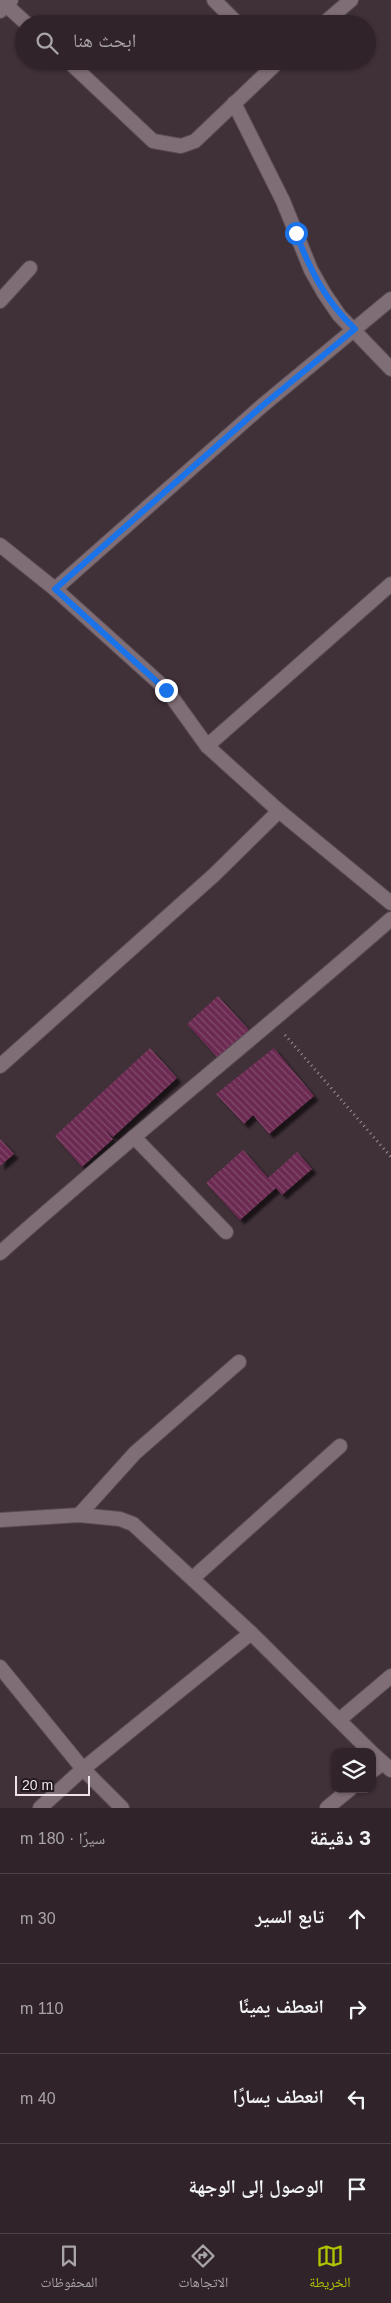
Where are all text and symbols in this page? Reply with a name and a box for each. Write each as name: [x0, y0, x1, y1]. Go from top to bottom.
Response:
search box: [15, 15, 376, 70]
icon: search: [33, 29, 61, 57]
text: ابحث هنا: [73, 30, 136, 51]
route start: [285, 222, 308, 245]
route end: [155, 679, 178, 702]
map controls: [331, 1748, 376, 1793]
button: layers: [331, 1748, 376, 1793]
scale bar: [15, 1773, 90, 1796]
text: 20 m: [22, 1777, 53, 1793]
text: 3 دقيقة: [309, 1826, 371, 1849]
text: سيرًا · 180 m: [20, 1830, 105, 1847]
icon: ahead: [343, 1905, 371, 1933]
text: تابع السير: [255, 1906, 324, 1927]
text: 30 m: [20, 1910, 56, 1927]
icon: right: [343, 1995, 371, 2023]
text: انعطف يمينًا: [238, 1996, 324, 2017]
text: 110 m: [20, 2000, 63, 2017]
icon: left: [343, 2085, 371, 2113]
text: انعطف يسارًا: [233, 2086, 324, 2107]
text: 40 m: [20, 2090, 56, 2107]
icon: arrive: [343, 2175, 371, 2203]
text: الوصول إلى الوجهة: [188, 2176, 324, 2197]
tab: المحفوظات: [41, 2242, 97, 2296]
tab: الاتجاهات: [179, 2242, 228, 2296]
tab: الخريطة: [309, 2242, 350, 2296]

